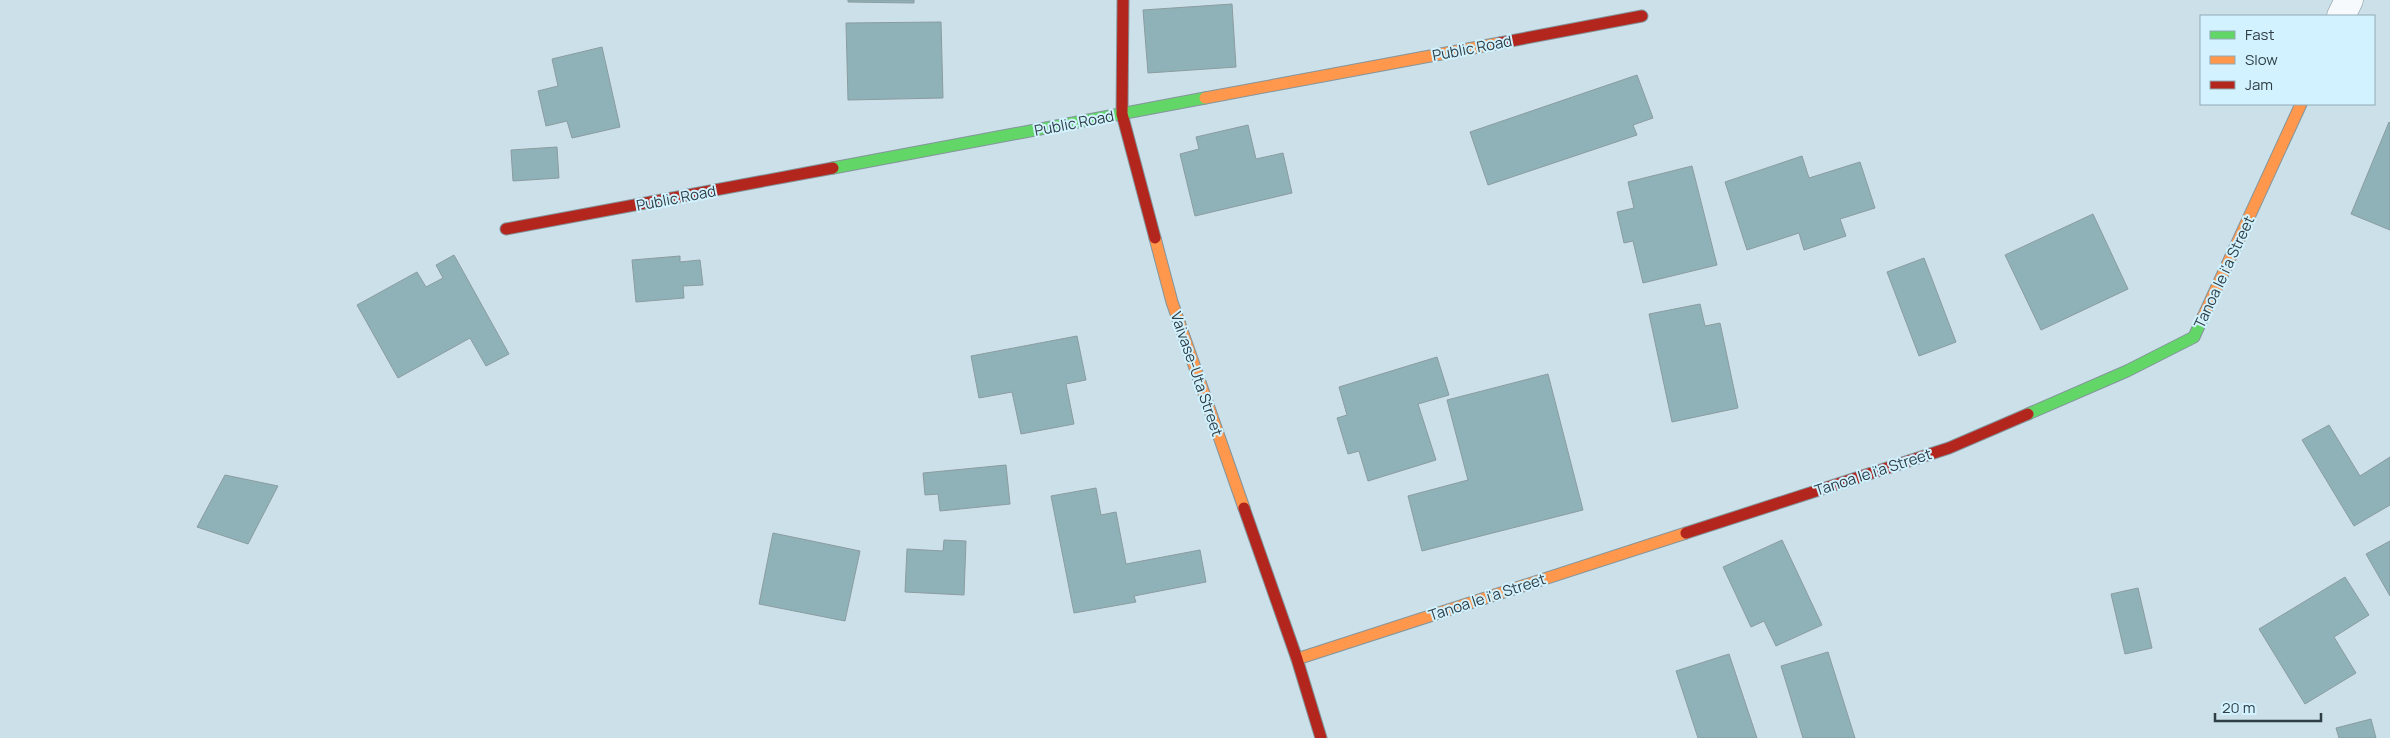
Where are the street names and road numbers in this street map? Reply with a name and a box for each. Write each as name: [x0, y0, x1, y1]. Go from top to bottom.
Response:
street label: Public Road: [1430, 30, 1514, 66]
street label: Public Road: [1032, 105, 1116, 141]
street label: Public Road: [634, 180, 718, 216]
street label: Tanoa le i'a Street: [2189, 212, 2259, 332]
street label: Vaivase-Uta Street: [1166, 309, 1228, 439]
street label: Tanoa le i'a Street: [1812, 443, 1934, 501]
street label: Tanoa le i'a Street: [1426, 568, 1548, 626]

